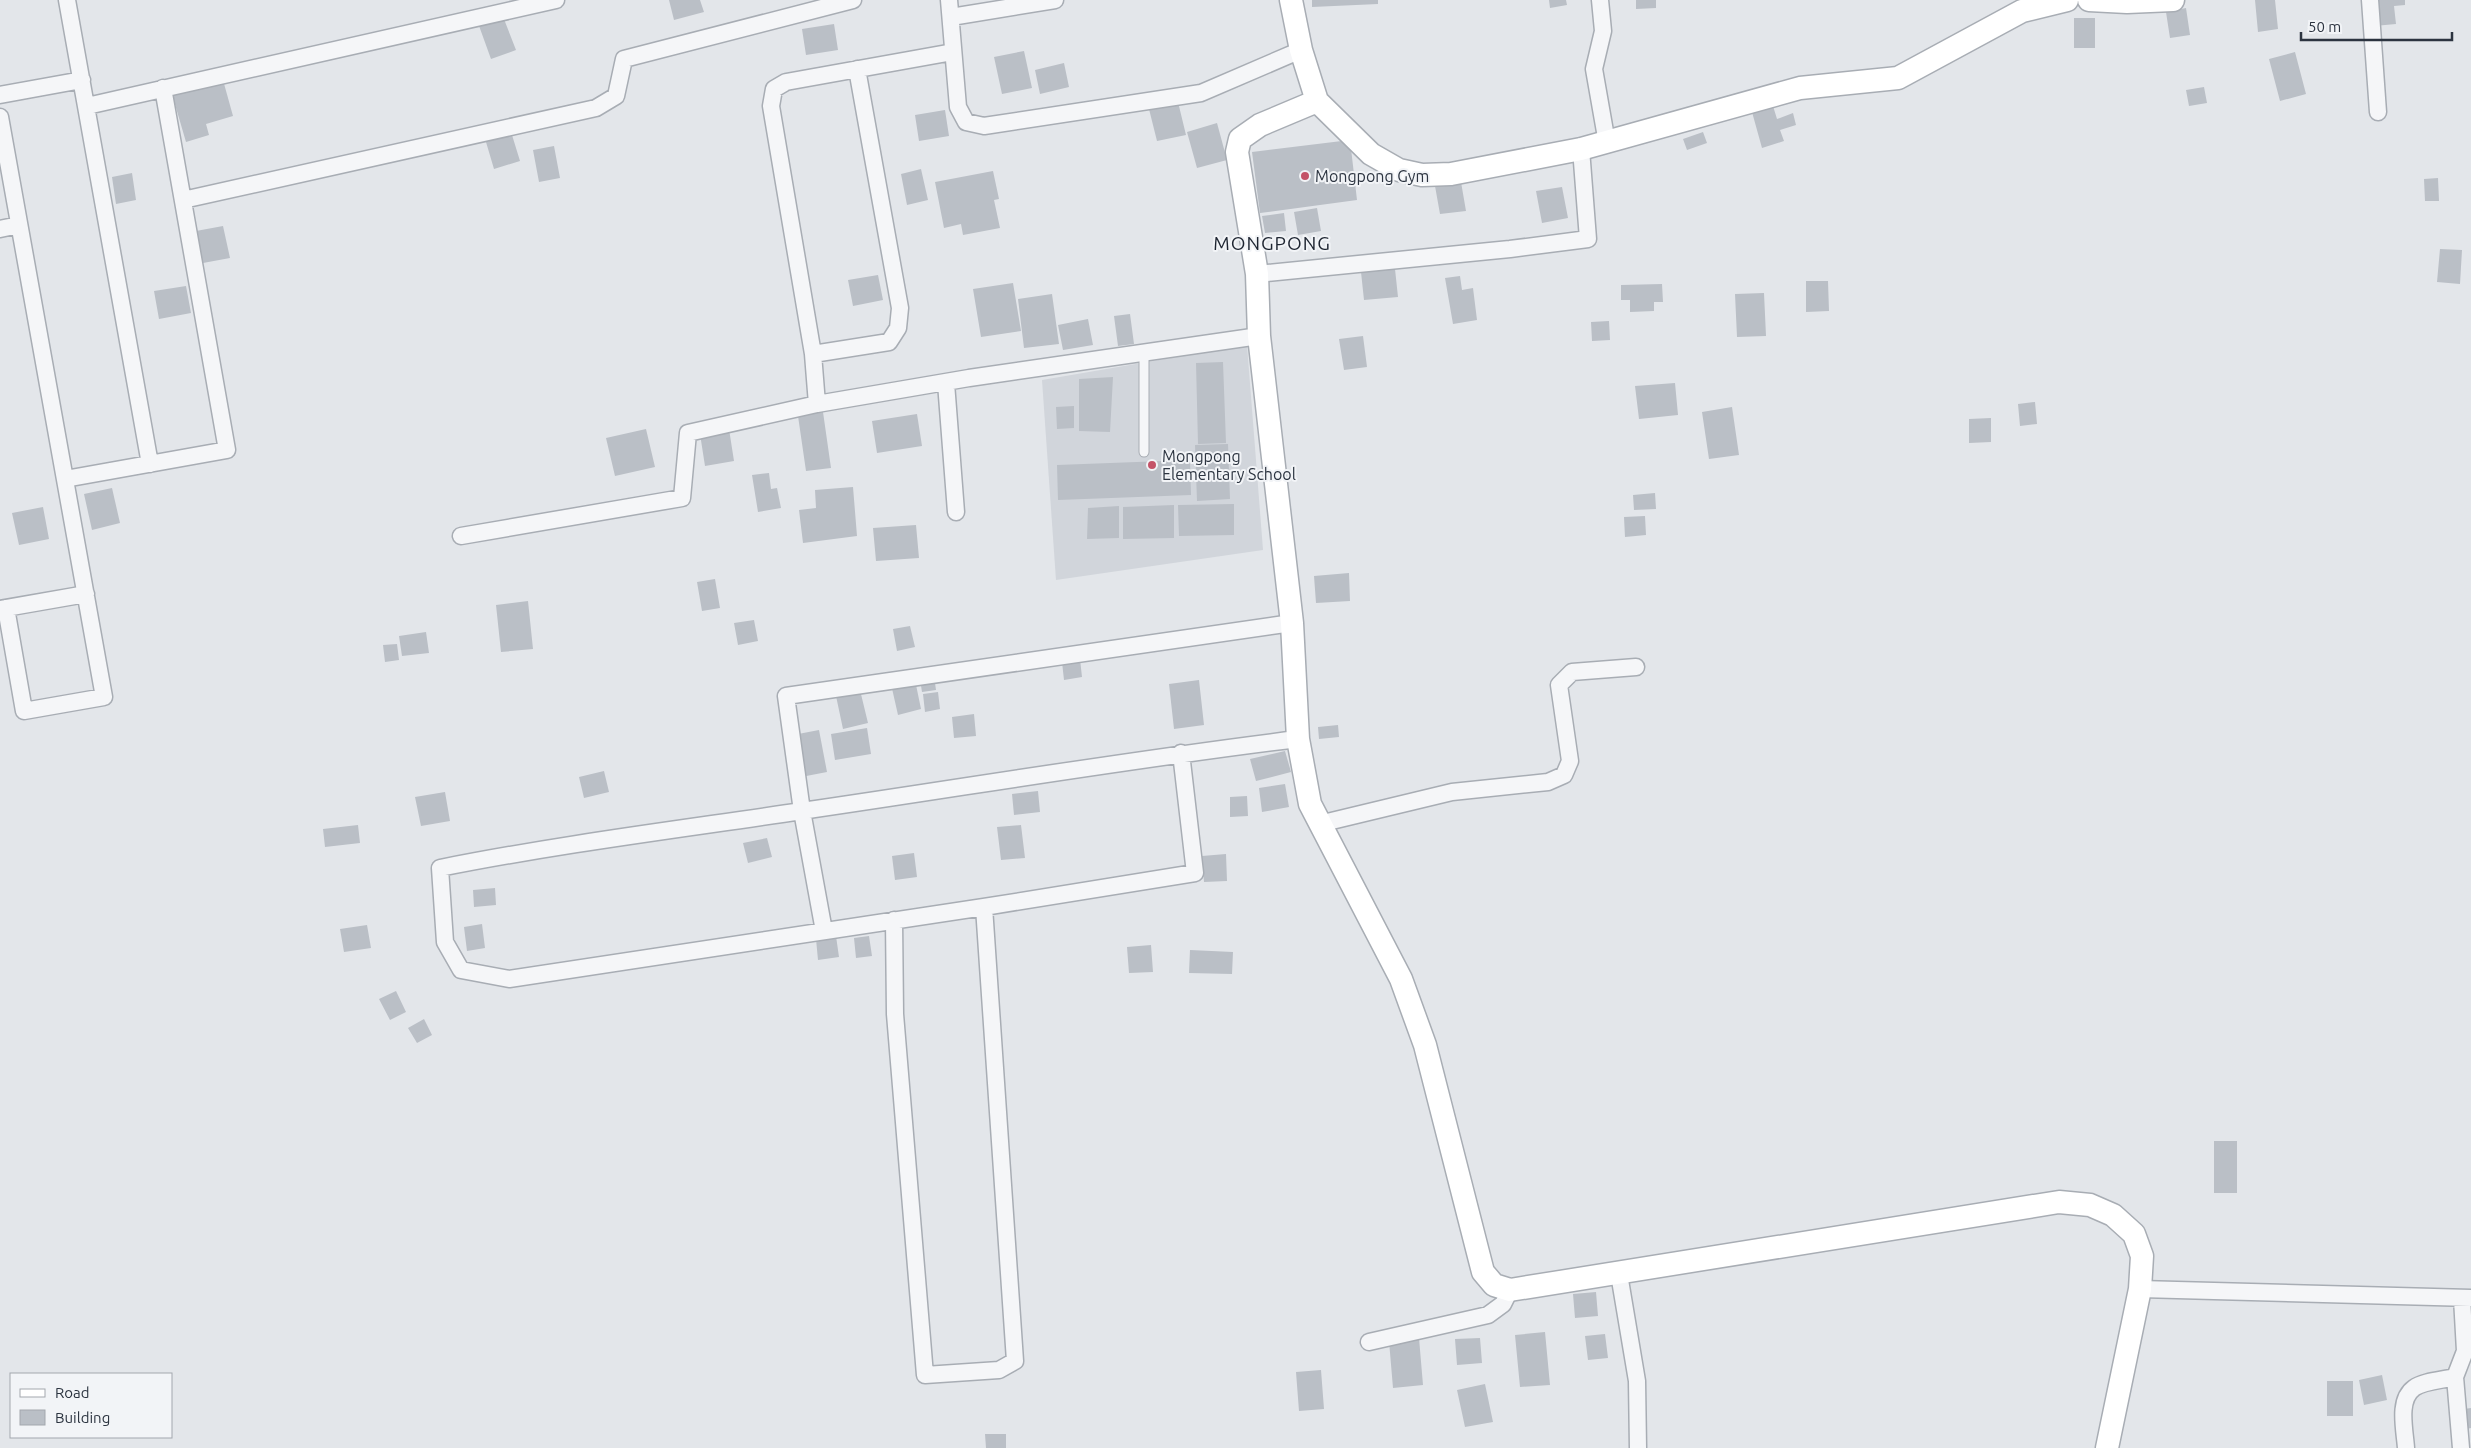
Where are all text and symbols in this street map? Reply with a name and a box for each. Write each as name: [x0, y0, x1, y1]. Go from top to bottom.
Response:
scale bar: [2301, 10, 2452, 42]
text: 50 m: [2308, 18, 2341, 35]
place label: Mongpong Gym: [1315, 167, 1429, 185]
marker: Mongpong Gym: [1299, 170, 1311, 182]
district label: MONGPONG: [1213, 232, 1331, 254]
place label: Mongpong Elementary School: [1162, 447, 1296, 483]
marker: Mongpong Elementary School: [1146, 459, 1158, 471]
legend: [10, 1373, 172, 1438]
text: Road: [55, 1384, 90, 1401]
text: Building: [55, 1409, 110, 1426]

